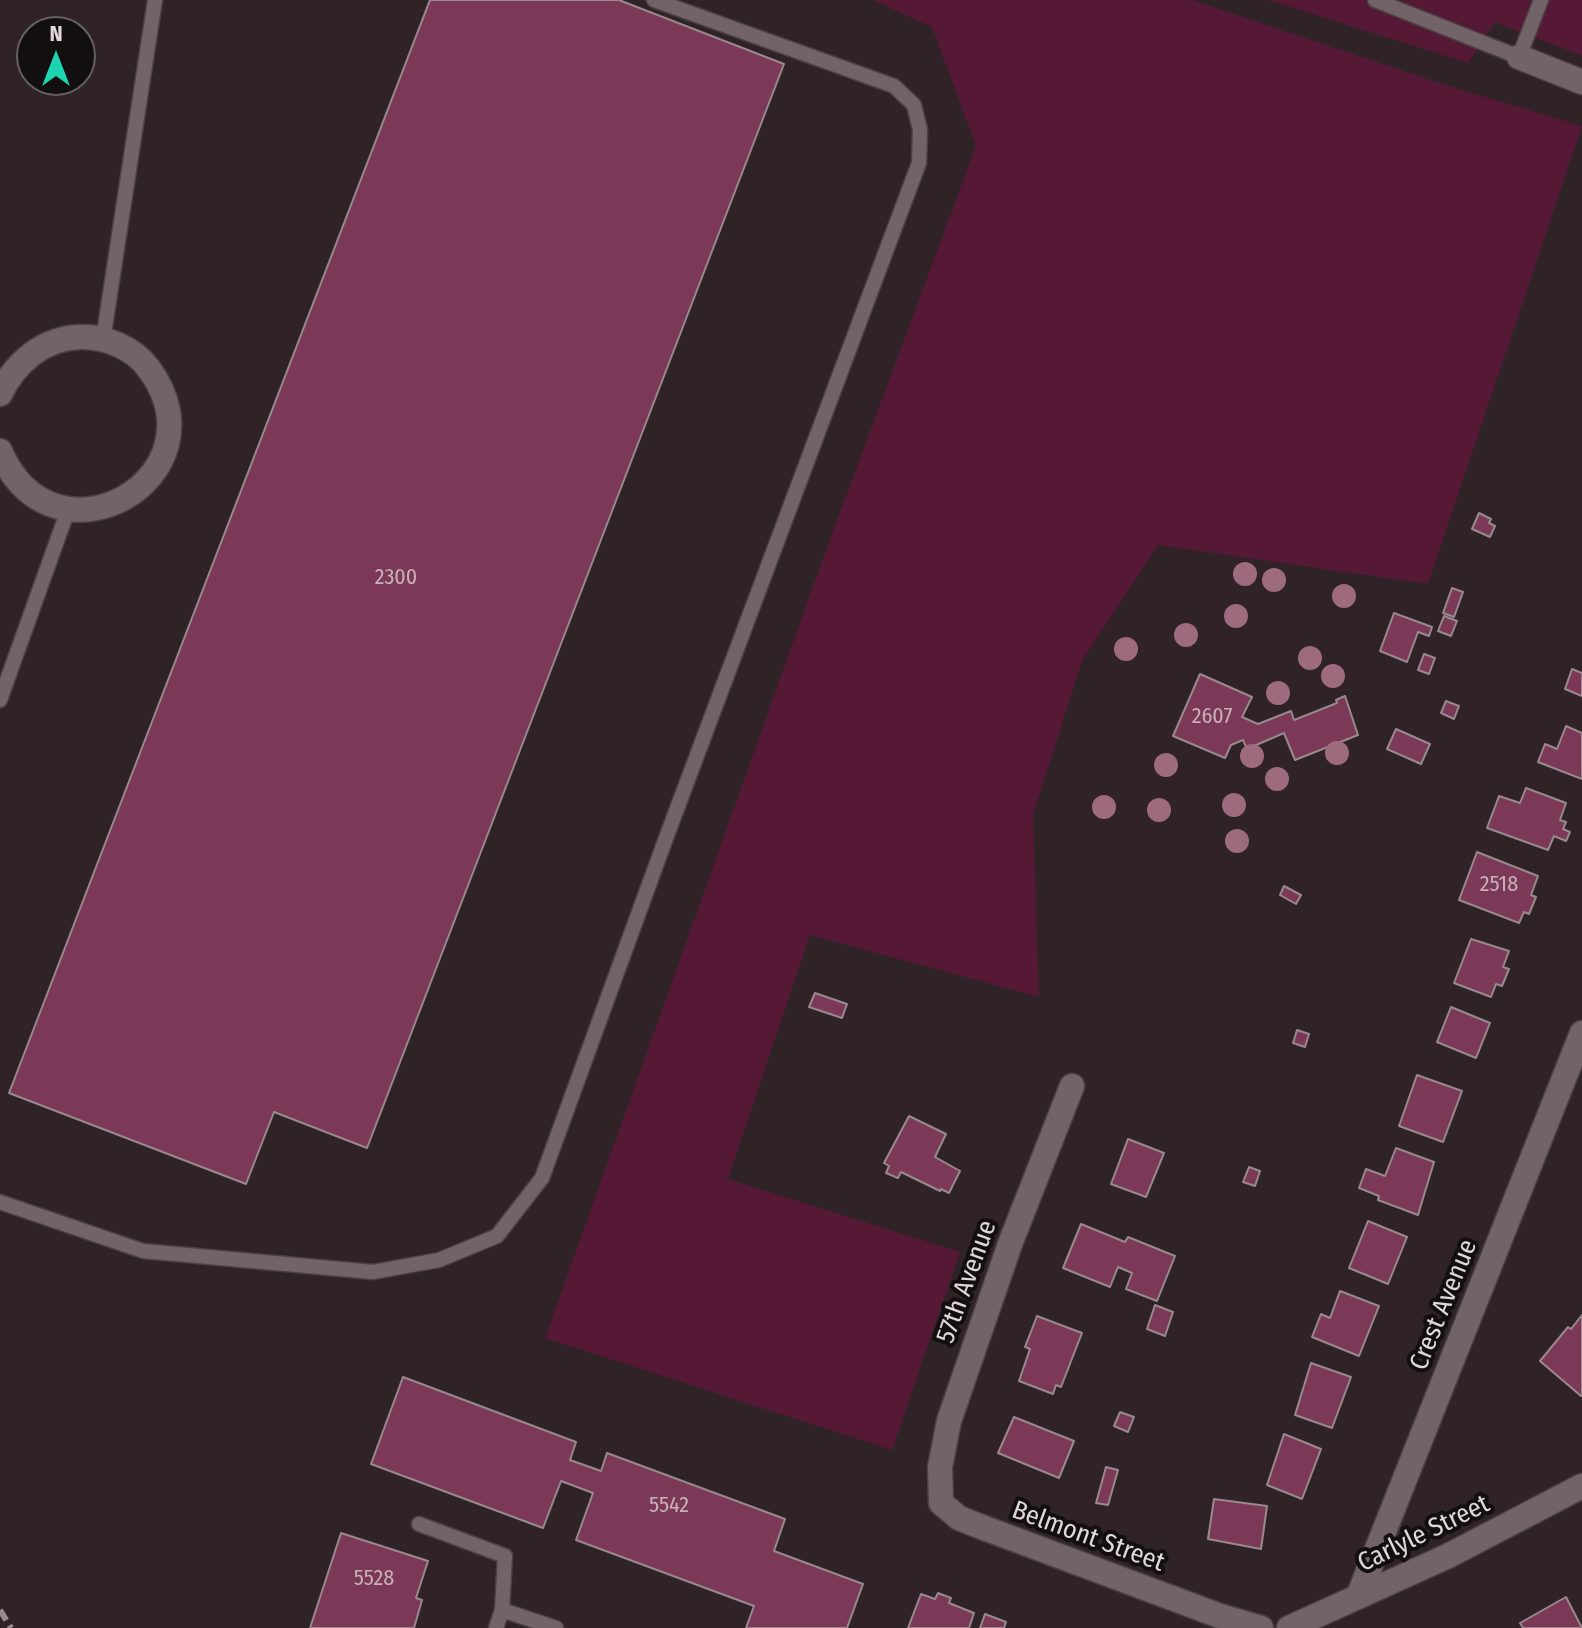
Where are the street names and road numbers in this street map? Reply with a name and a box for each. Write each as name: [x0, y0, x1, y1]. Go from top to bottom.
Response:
street label: 57th Avenue: [930, 1216, 1004, 1348]
street label: Crest Avenue: [1404, 1235, 1484, 1375]
street label: Carlyle Street: [1353, 1489, 1495, 1579]
street label: Belmont Street: [1008, 1495, 1168, 1579]

